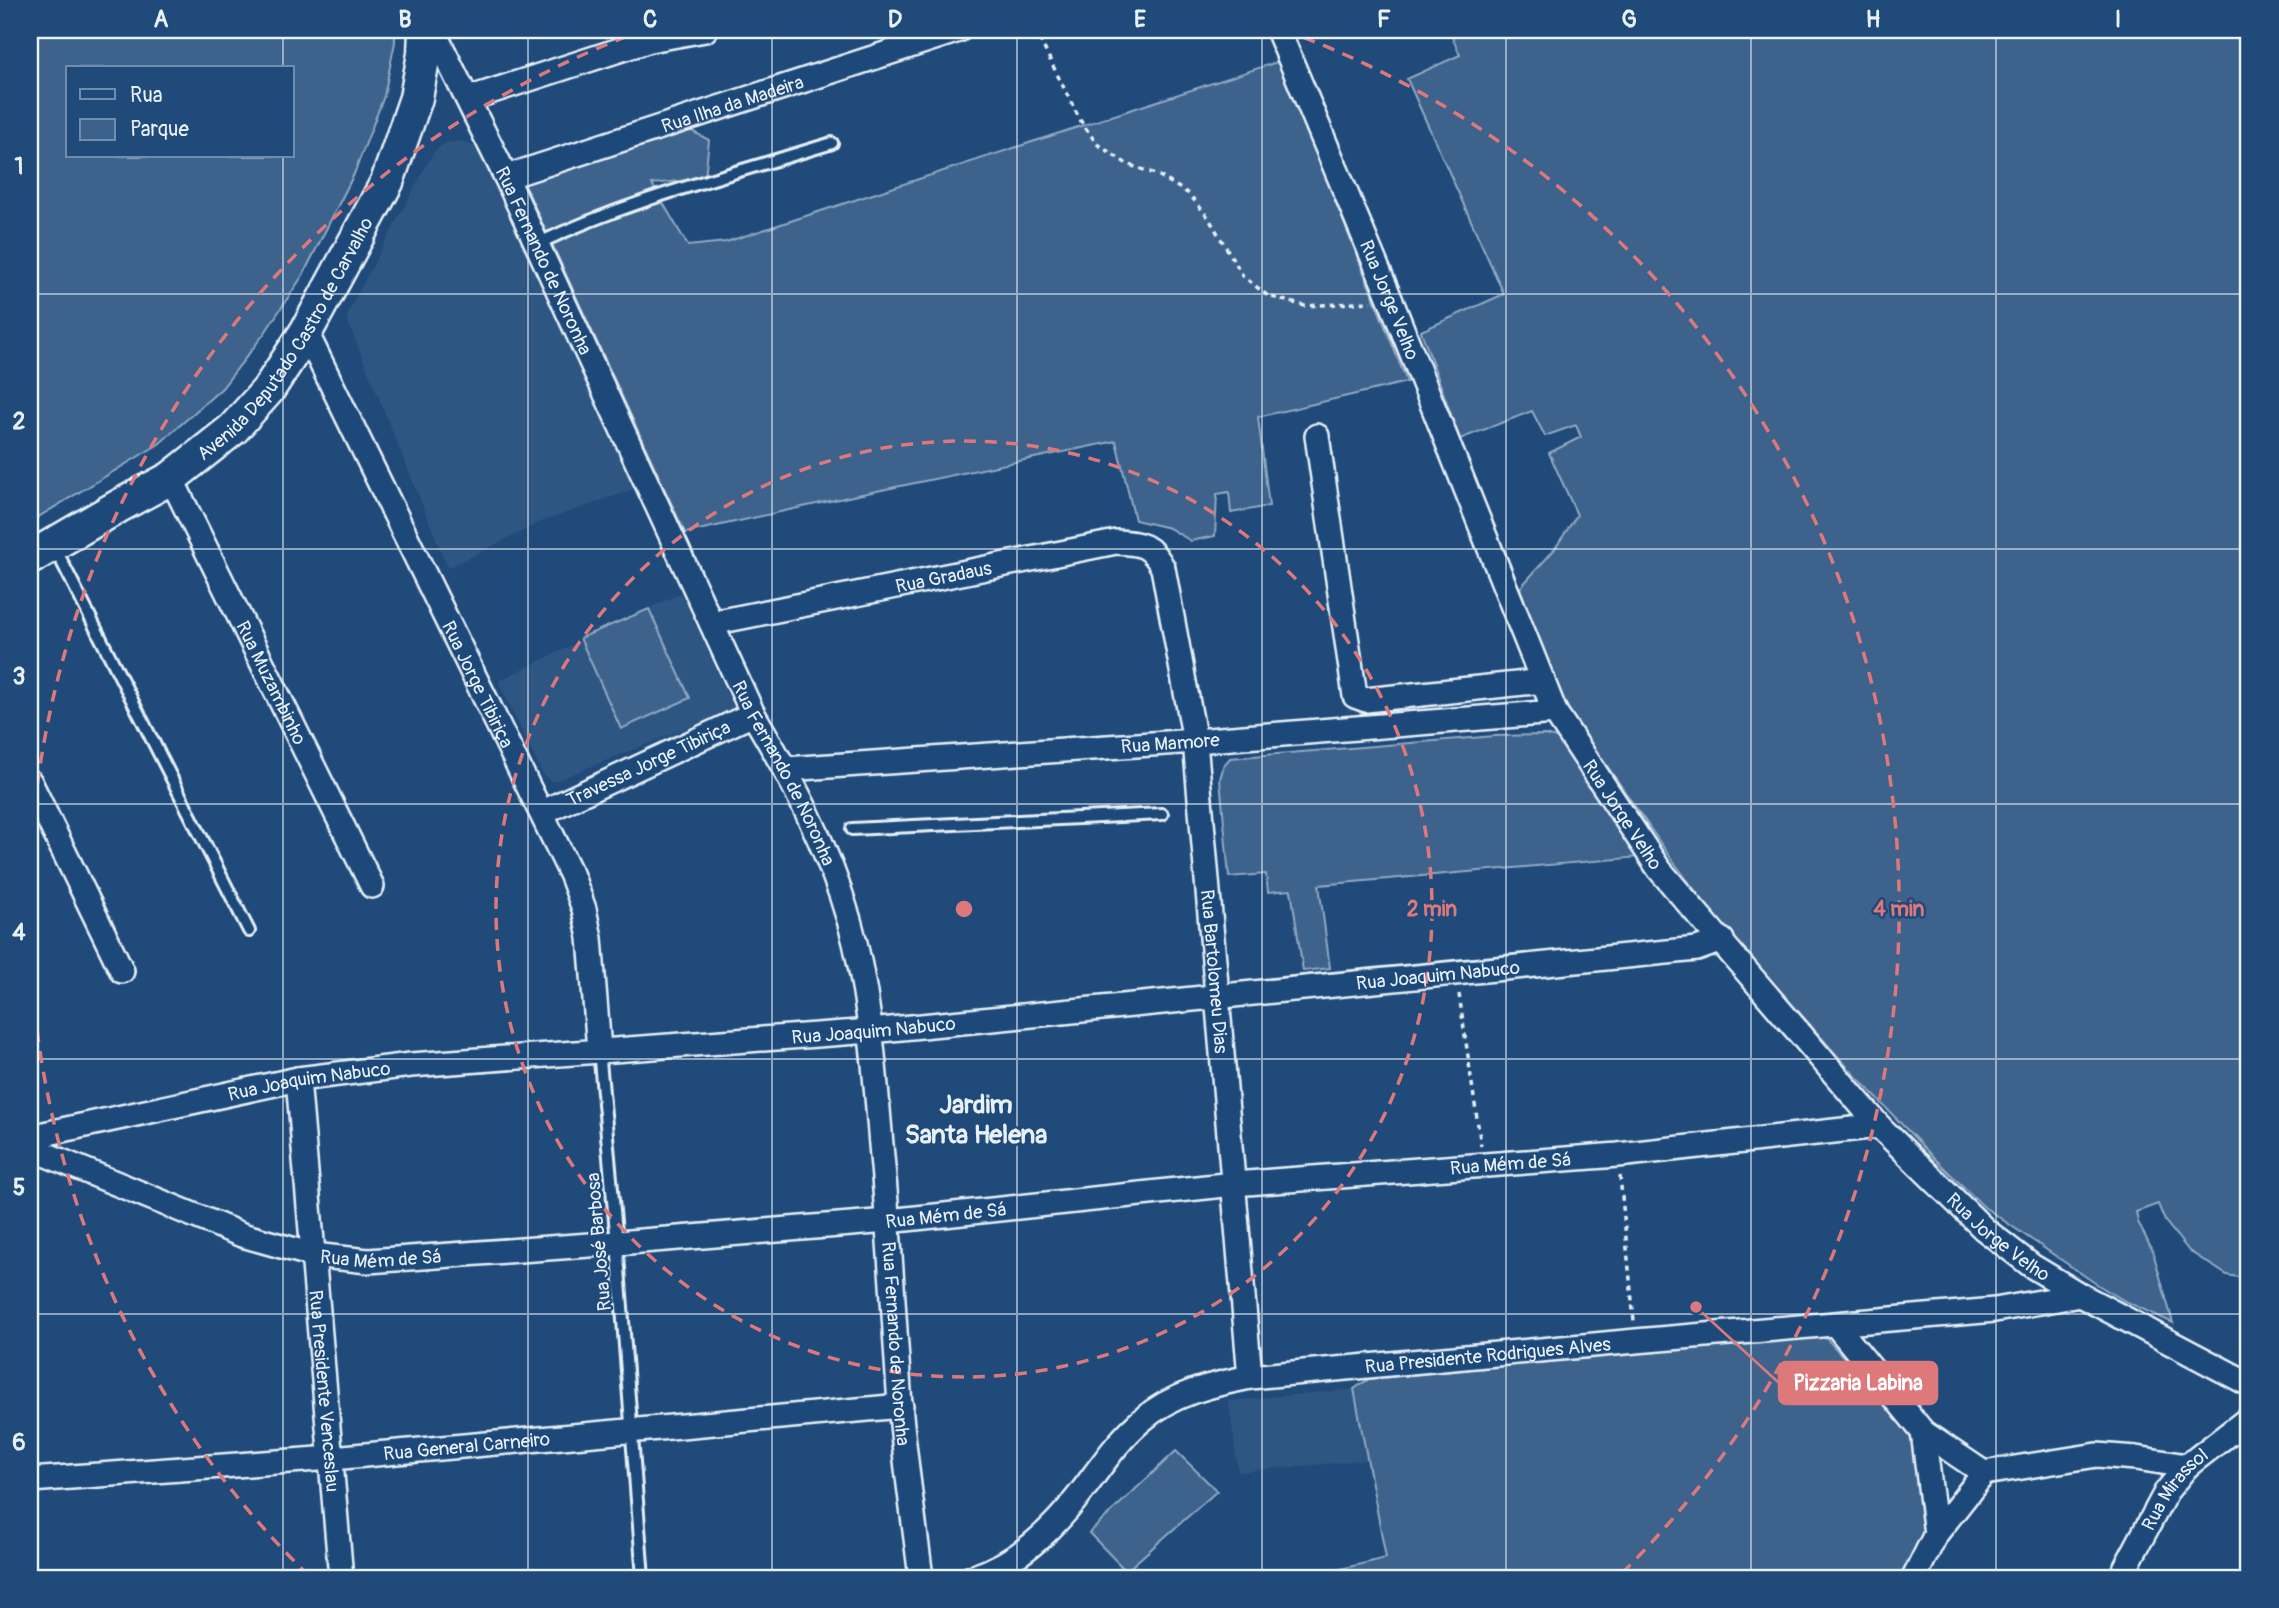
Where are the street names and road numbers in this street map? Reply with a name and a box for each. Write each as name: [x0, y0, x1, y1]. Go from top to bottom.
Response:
street label: Rua Ilha da Madeira: [659, 70, 807, 139]
street label: Rua Fernando de Noronha: [490, 163, 597, 359]
street label: Avenida Deputado Castro de Carvalho: [192, 213, 379, 466]
street label: Rua Jorge Velho: [1354, 237, 1424, 363]
street label: Rua Gradaus: [893, 556, 994, 599]
street label: Rua Muzambinho: [230, 617, 311, 749]
street label: Rua Jorge Tibiriça: [436, 617, 519, 752]
street label: Rua Fernando de Noronha: [726, 677, 840, 869]
street label: Travessa Jorge Tibiriça: [563, 715, 735, 812]
street label: Rua Mamore: [1120, 728, 1221, 759]
street label: Rua Jorge Velho: [1577, 755, 1667, 875]
street label: Rua Bartolomeu Dias: [1195, 888, 1233, 1055]
street label: Rua Joaquim Nabuco: [1355, 956, 1521, 996]
street label: Rua Joaquim Nabuco: [791, 1012, 957, 1050]
street label: Rua Joaquim Nabuco: [226, 1057, 392, 1107]
street label: Rua Mém de Sá: [1449, 1148, 1572, 1181]
street label: Rua José Barbosa: [581, 1172, 617, 1312]
street label: Rua Jorge Velho: [1941, 1188, 2054, 1287]
street label: Rua Mém de Sá: [884, 1197, 1008, 1234]
street label: Rua Fernando de Noronha: [876, 1241, 915, 1447]
street label: Rua Mém de Sá: [319, 1245, 442, 1274]
street label: Rua Presidente Venceslau: [303, 1289, 345, 1493]
street label: Rua Presidente Rodrigues Alves: [1364, 1332, 1612, 1379]
street label: Rua General Carneiro: [382, 1427, 551, 1466]
street label: Rua Mirassol: [2137, 1443, 2213, 1535]

